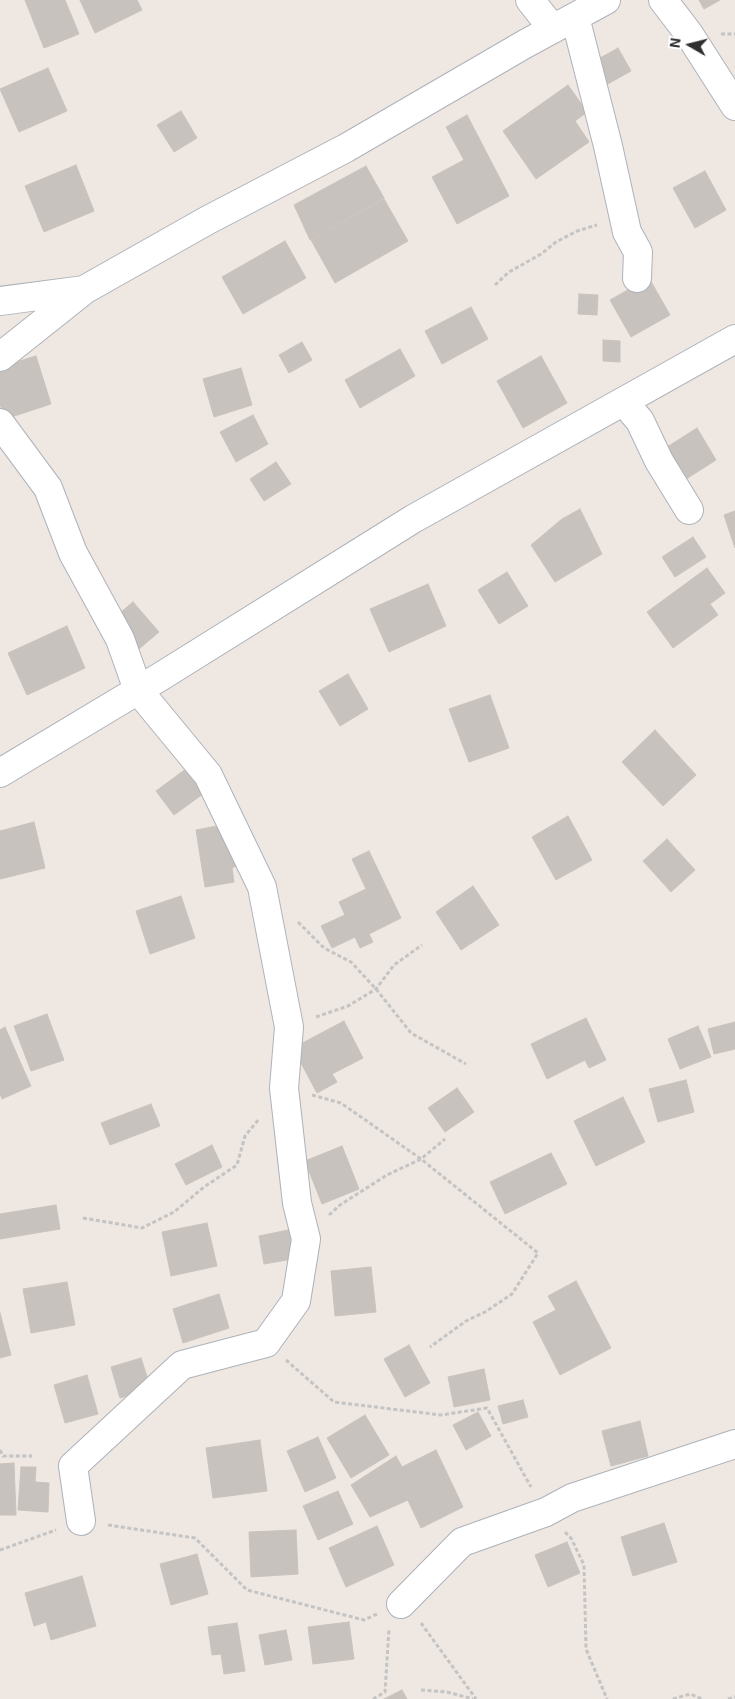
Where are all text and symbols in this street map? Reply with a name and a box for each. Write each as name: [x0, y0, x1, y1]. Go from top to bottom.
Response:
north arrow: [665, 20, 715, 70]
text: N: [666, 37, 684, 49]

